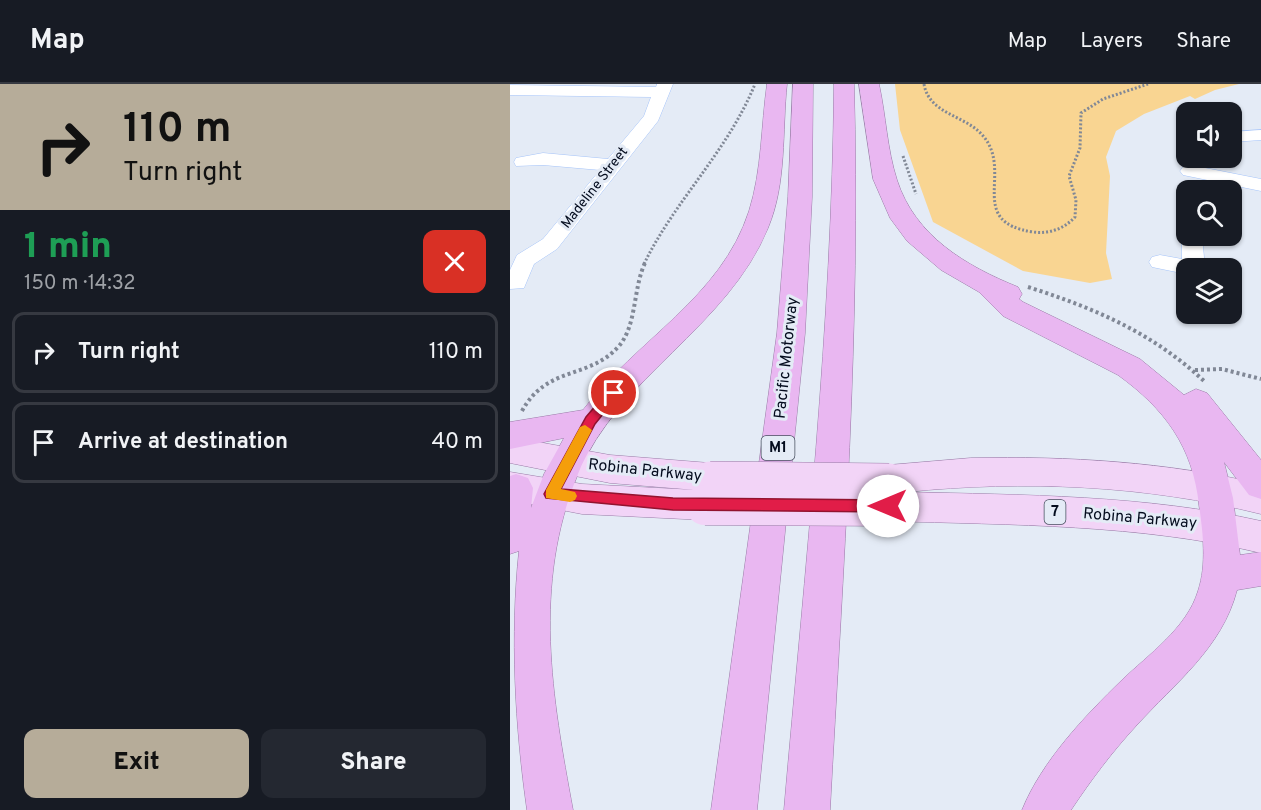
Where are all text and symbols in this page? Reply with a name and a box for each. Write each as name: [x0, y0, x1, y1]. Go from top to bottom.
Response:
text: Map: [30, 23, 85, 59]
text: Map: [1008, 28, 1047, 55]
text: Layers: [1080, 28, 1143, 55]
text: Share: [1176, 28, 1231, 55]
map controls: [1176, 102, 1242, 324]
button: sound: [1176, 102, 1242, 168]
text: 110 m: [123, 104, 232, 157]
icon: right: [24, 108, 102, 186]
street label: Madeline Street: [558, 144, 632, 232]
text: Turn right: [123, 156, 242, 190]
button: search: [1176, 180, 1242, 246]
text: 1 min: [24, 225, 112, 271]
button: close: [423, 230, 486, 293]
button: layers: [1176, 258, 1242, 324]
text: 150 m · 14:32: [24, 271, 136, 297]
street label: Pacific Motorway: [771, 296, 803, 420]
icon: right: [27, 336, 60, 369]
text: Turn right: [78, 339, 180, 366]
text: 110 m: [429, 339, 483, 366]
pin: [588, 367, 639, 418]
icon: arrive: [597, 376, 630, 409]
icon: arrive: [27, 426, 60, 459]
text: Arrive at destination: [78, 429, 288, 456]
text: 40 m: [431, 429, 483, 456]
road number: M1: [762, 436, 794, 460]
street label: Robina Parkway: [587, 455, 703, 487]
position arrow: [856, 474, 920, 538]
road number: 7: [1044, 500, 1066, 524]
street label: Robina Parkway: [1082, 504, 1198, 534]
button: Exit: [24, 729, 249, 798]
button: Share: [261, 729, 486, 798]

